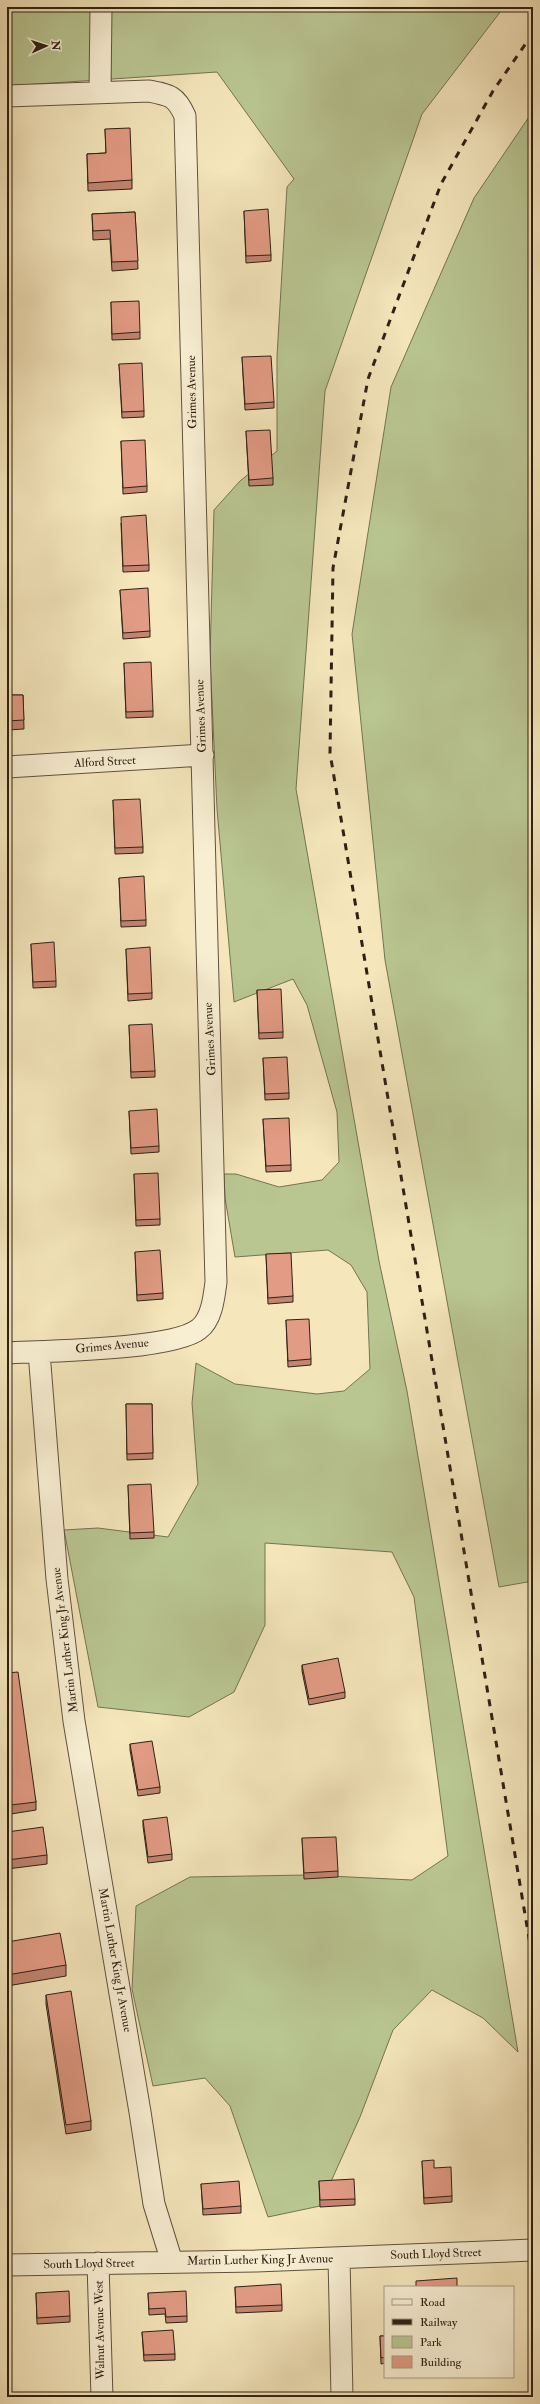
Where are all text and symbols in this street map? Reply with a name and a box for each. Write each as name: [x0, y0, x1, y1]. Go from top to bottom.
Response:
north arrow: [26, 26, 66, 66]
text: N: [49, 39, 62, 52]
street label: Grimes Avenue: [184, 355, 200, 429]
street label: Grimes Avenue: [192, 679, 210, 753]
street label: Alford Street: [73, 753, 136, 771]
street label: Grimes Avenue: [201, 1002, 219, 1076]
street label: Grimes Avenue: [75, 1335, 149, 1357]
street label: Martin Luther King Jr Avenue: [49, 1566, 81, 1714]
street label: Martin Luther King Jr Avenue: [95, 1887, 135, 2033]
street label: South Lloyd Street: [390, 2245, 482, 2263]
street label: Martin Luther King Jr Avenue: [187, 2251, 333, 2269]
street label: South Lloyd Street: [43, 2256, 135, 2272]
street label: Walnut Avenue West: [92, 2280, 108, 2381]
legend: [384, 2286, 514, 2378]
text: Road: [420, 2295, 445, 2310]
text: Railway: [420, 2315, 458, 2330]
text: Park: [420, 2335, 442, 2350]
text: Building: [420, 2355, 463, 2370]

